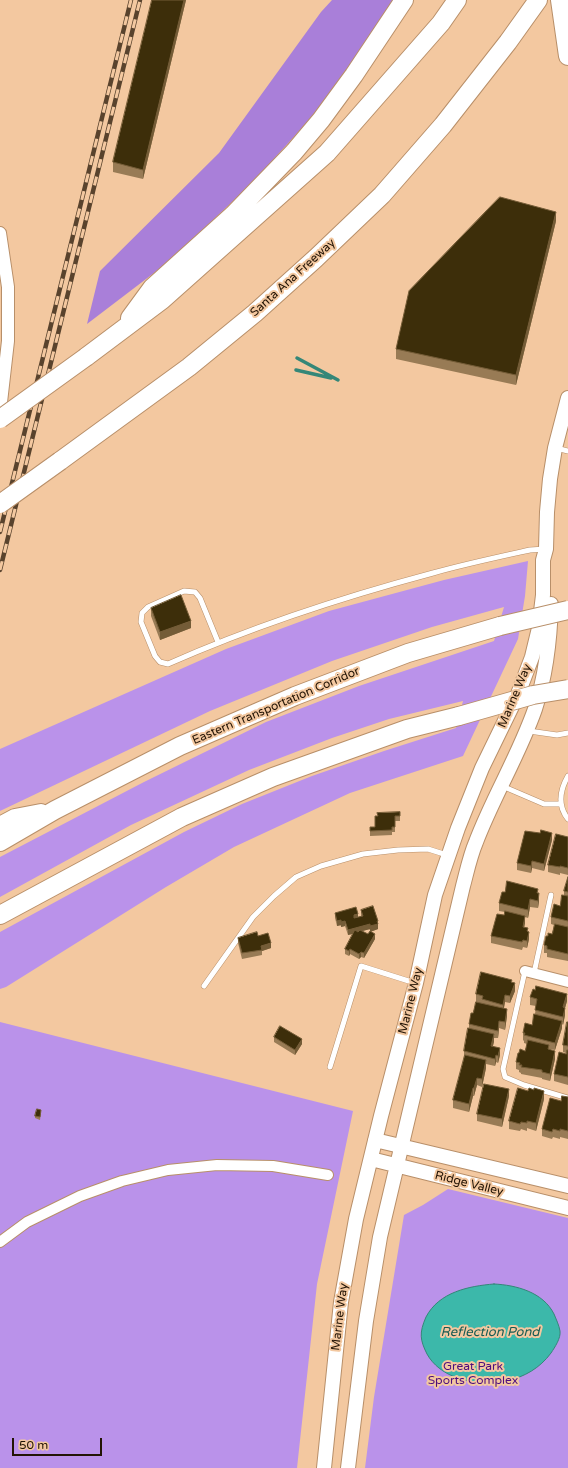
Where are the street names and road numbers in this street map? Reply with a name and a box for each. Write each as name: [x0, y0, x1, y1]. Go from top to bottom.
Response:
street label: Santa Ana Freeway: [248, 236, 338, 320]
street label: Marine Way: [495, 662, 535, 730]
street label: Eastern Transportation Corridor: [190, 664, 362, 748]
street label: Marine Way: [396, 966, 426, 1036]
street label: Ridge Valley: [433, 1169, 505, 1199]
street label: Marine Way: [329, 1282, 351, 1352]

